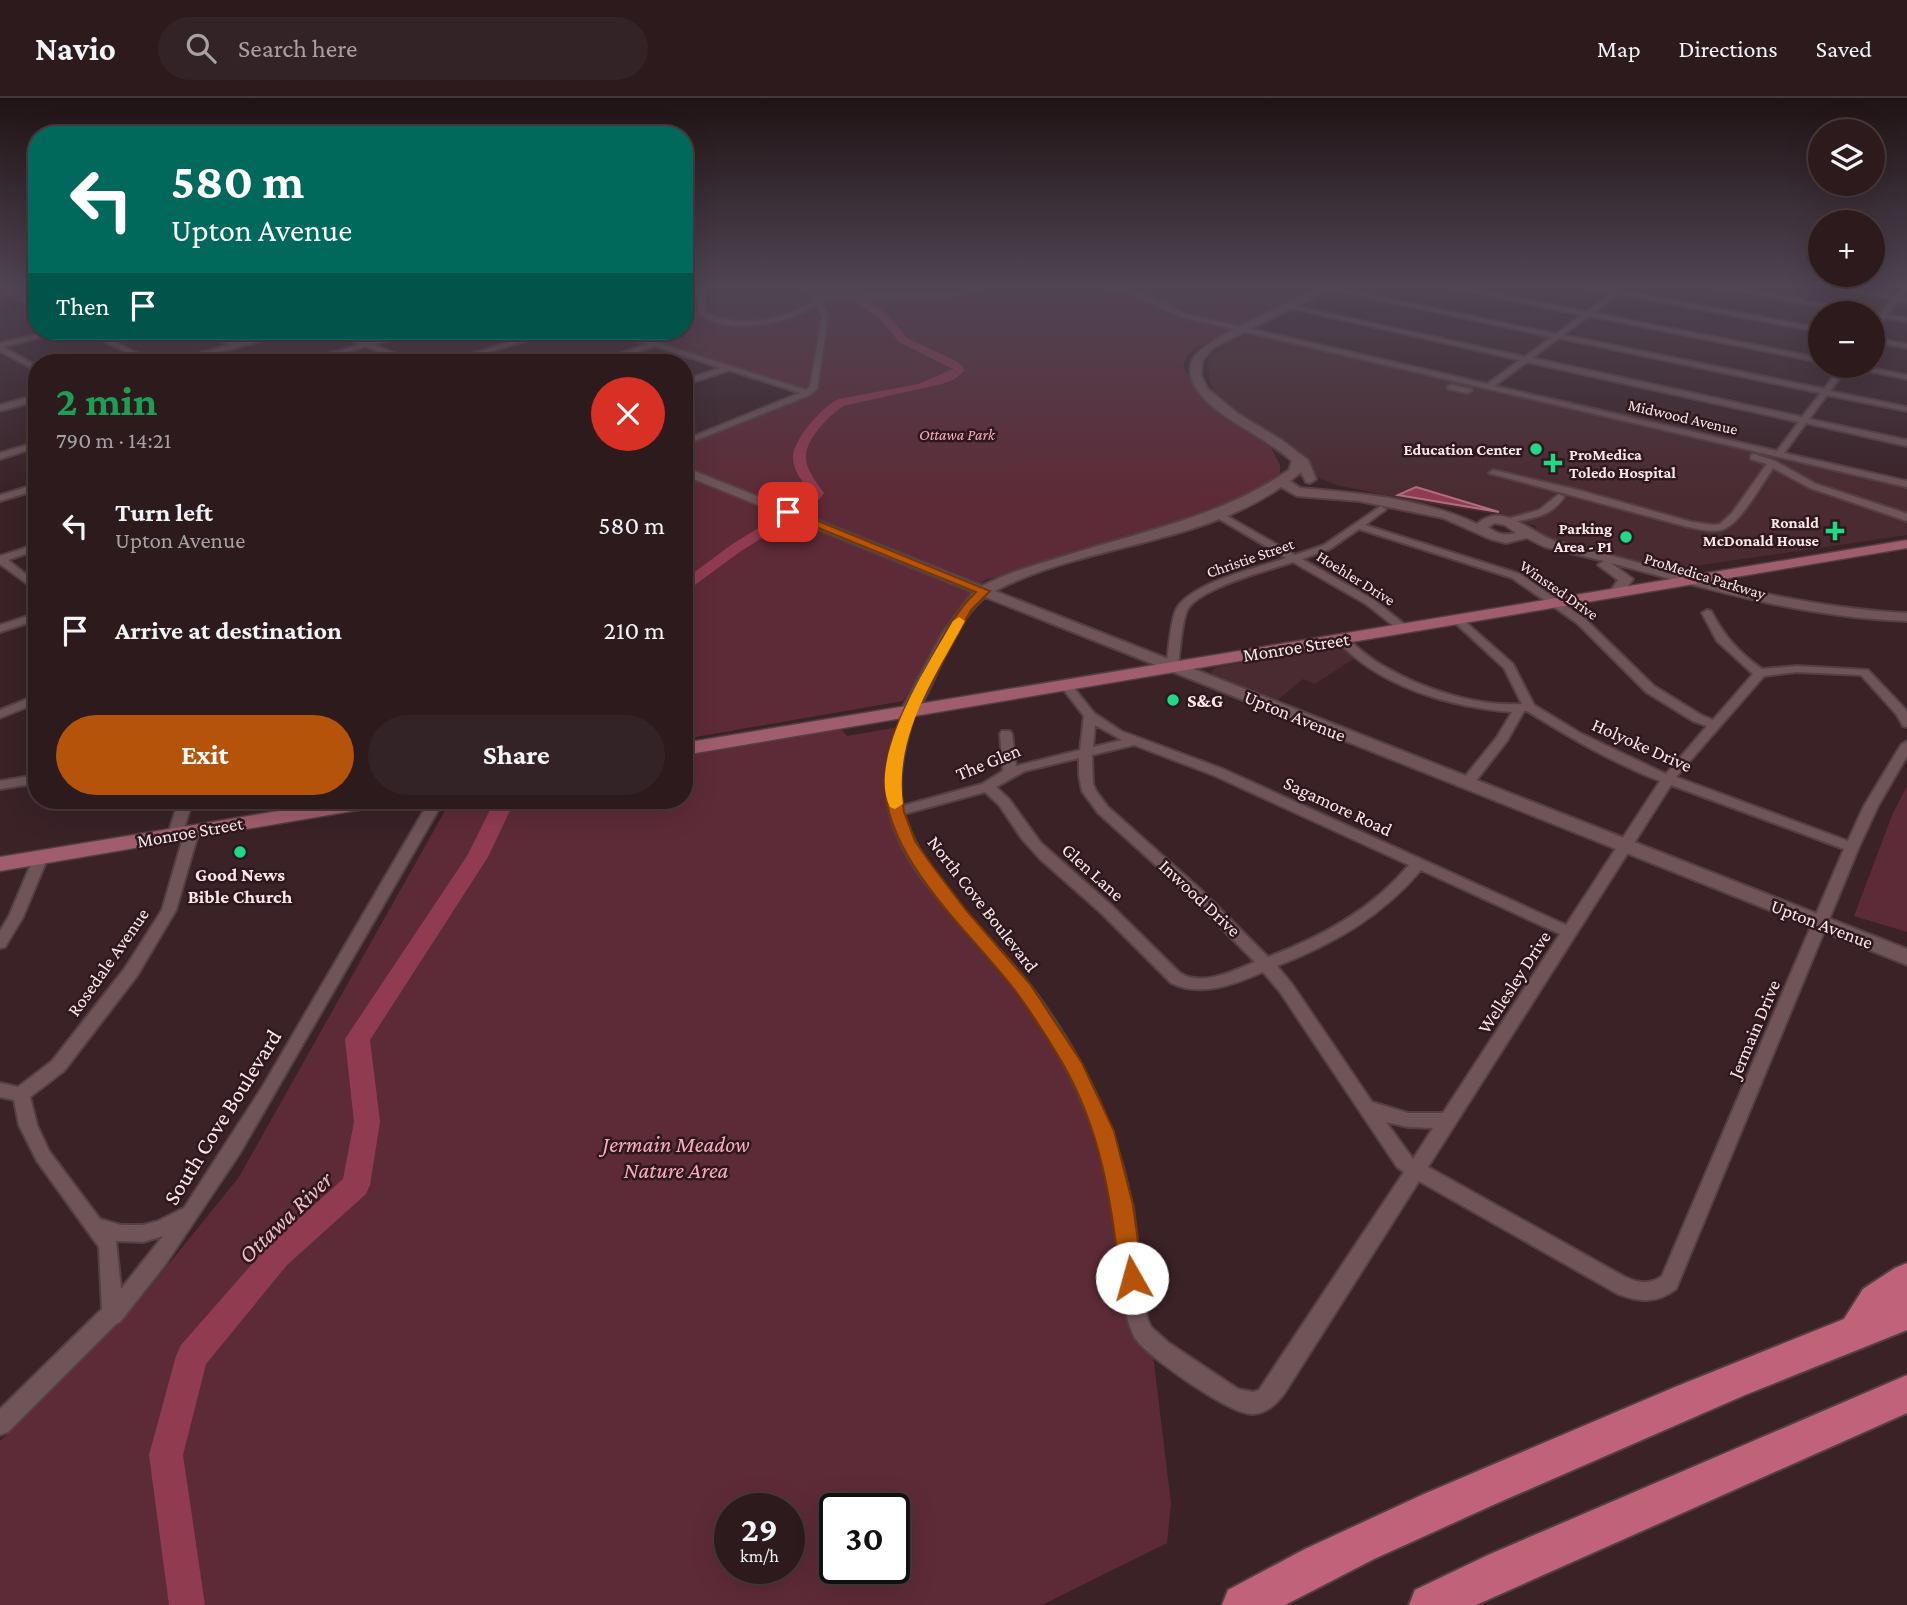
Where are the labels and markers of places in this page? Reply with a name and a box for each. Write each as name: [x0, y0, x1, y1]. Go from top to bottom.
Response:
place label: Education Center: [1403, 441, 1523, 458]
marker: Education Center: [1528, 441, 1544, 457]
place label: ProMedica Toledo Hospital: [1569, 446, 1676, 481]
marker: ProMedica Toledo Hospital: [1543, 453, 1563, 473]
pin: [758, 482, 818, 542]
place label: Ronald McDonald House: [1703, 514, 1820, 549]
place label: Parking Area - P1: [1553, 520, 1612, 555]
marker: Ronald McDonald House: [1825, 521, 1845, 541]
marker: Parking Area - P1: [1618, 529, 1634, 545]
place label: S&G: [1187, 690, 1223, 711]
marker: S&G: [1165, 692, 1181, 708]
marker: Good News Bible Church: [232, 844, 248, 860]
place label: Good News Bible Church: [188, 864, 292, 907]

